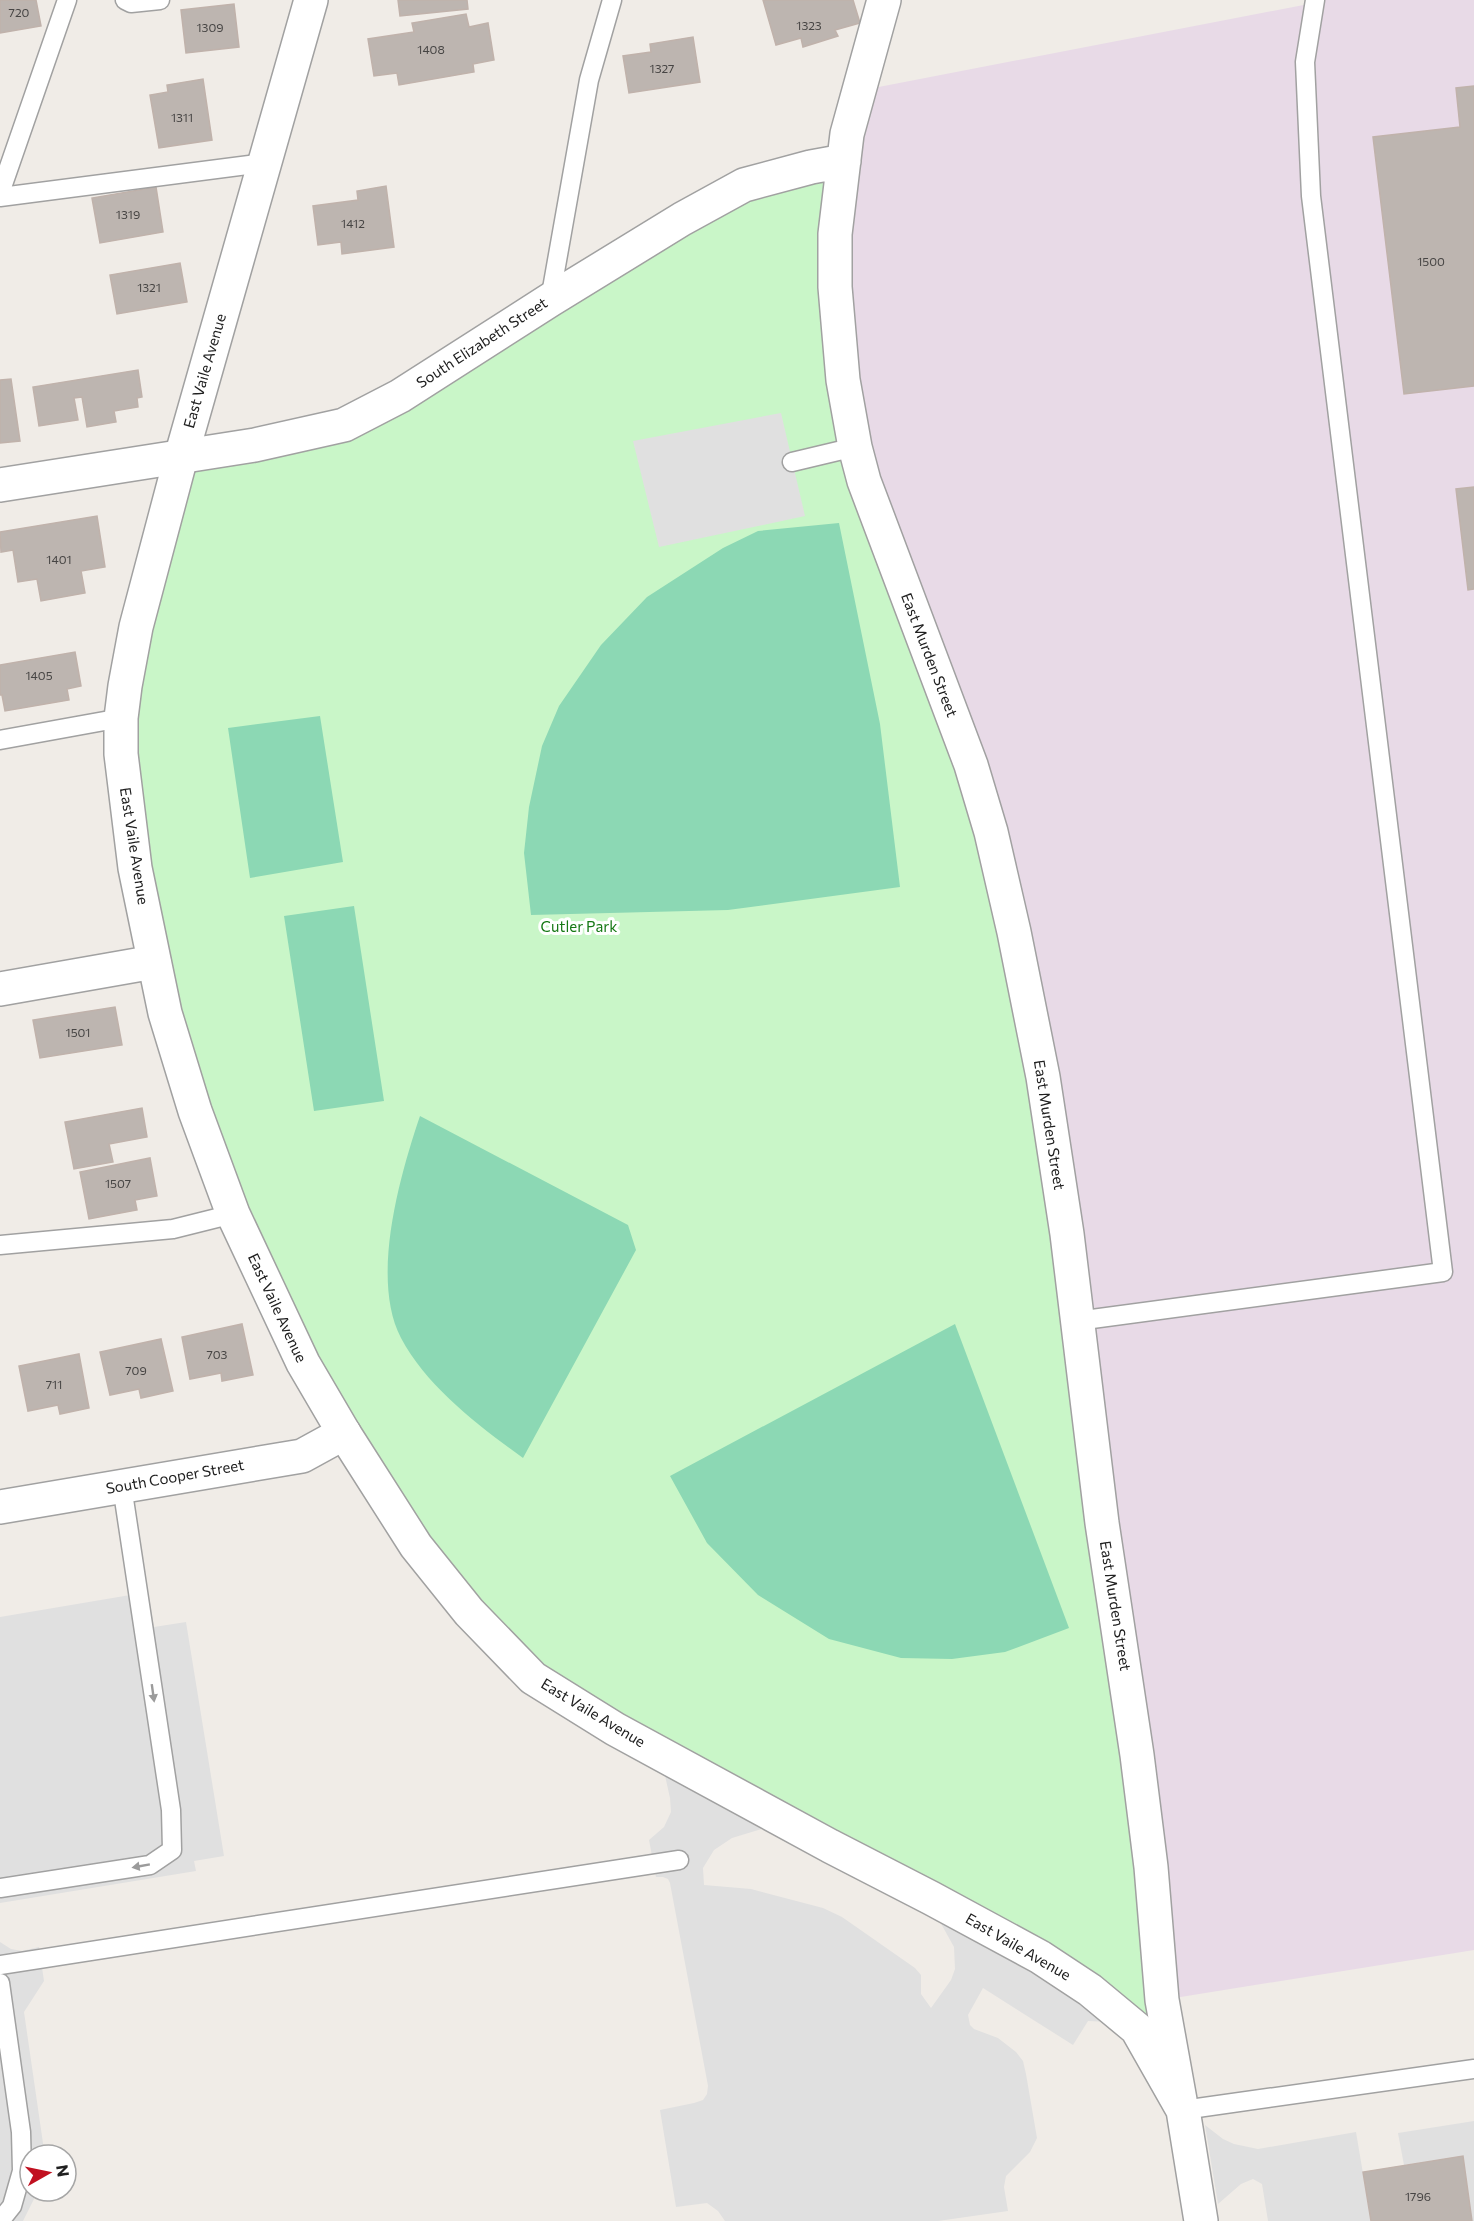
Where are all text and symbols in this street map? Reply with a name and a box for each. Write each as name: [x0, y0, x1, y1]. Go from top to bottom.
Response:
house number: 720: [9, 5, 30, 19]
house number: 1323: [796, 18, 822, 32]
house number: 1309: [196, 20, 224, 34]
house number: 1408: [417, 42, 445, 56]
house number: 1327: [650, 61, 674, 75]
house number: 1311: [171, 110, 193, 124]
house number: 1319: [116, 207, 140, 221]
house number: 1412: [341, 216, 365, 230]
house number: 1500: [1417, 254, 1445, 268]
house number: 1321: [137, 280, 161, 294]
street label: South Elizabeth Street: [413, 293, 550, 391]
street label: East Vaile Avenue: [179, 311, 229, 430]
house number: 1401: [46, 552, 72, 566]
street label: East Murden Street: [898, 590, 962, 719]
house number: 1405: [25, 668, 53, 682]
street label: East Vaile Avenue: [117, 786, 153, 906]
park label: Cutler Park: [541, 917, 617, 935]
house number: 1501: [66, 1025, 90, 1039]
street label: East Murden Street: [1031, 1059, 1069, 1191]
house number: 1507: [105, 1176, 131, 1190]
street label: East Vaile Avenue: [245, 1250, 311, 1365]
house number: 703: [207, 1347, 228, 1361]
house number: 709: [125, 1363, 147, 1377]
house number: 711: [46, 1377, 62, 1391]
street label: South Cooper Street: [104, 1455, 245, 1497]
street label: East Murden Street: [1097, 1540, 1135, 1672]
street label: East Vaile Avenue: [538, 1674, 649, 1750]
one-way arrow: [148, 1683, 157, 1702]
one-way arrow: [131, 1862, 150, 1871]
street label: East Vaile Avenue: [963, 1909, 1074, 1984]
north arrow: [18, 2143, 78, 2203]
text: N: [53, 2163, 74, 2178]
house number: 1796: [1405, 2189, 1431, 2203]

